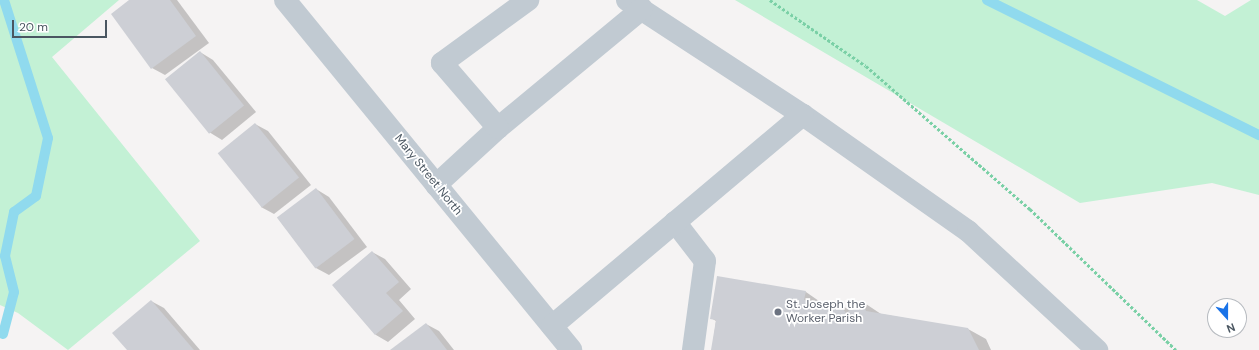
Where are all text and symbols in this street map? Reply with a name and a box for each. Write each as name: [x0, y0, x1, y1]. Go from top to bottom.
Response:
scale bar: [14, 12, 109, 38]
text: 20 m: [19, 19, 48, 35]
street label: Mary Street North: [391, 132, 465, 218]
place label: St. Joseph the Worker Parish: [786, 298, 865, 326]
north arrow: [1207, 298, 1247, 338]
marker: St. Joseph the Worker Parish: [773, 307, 783, 317]
text: N: [1225, 320, 1237, 336]

